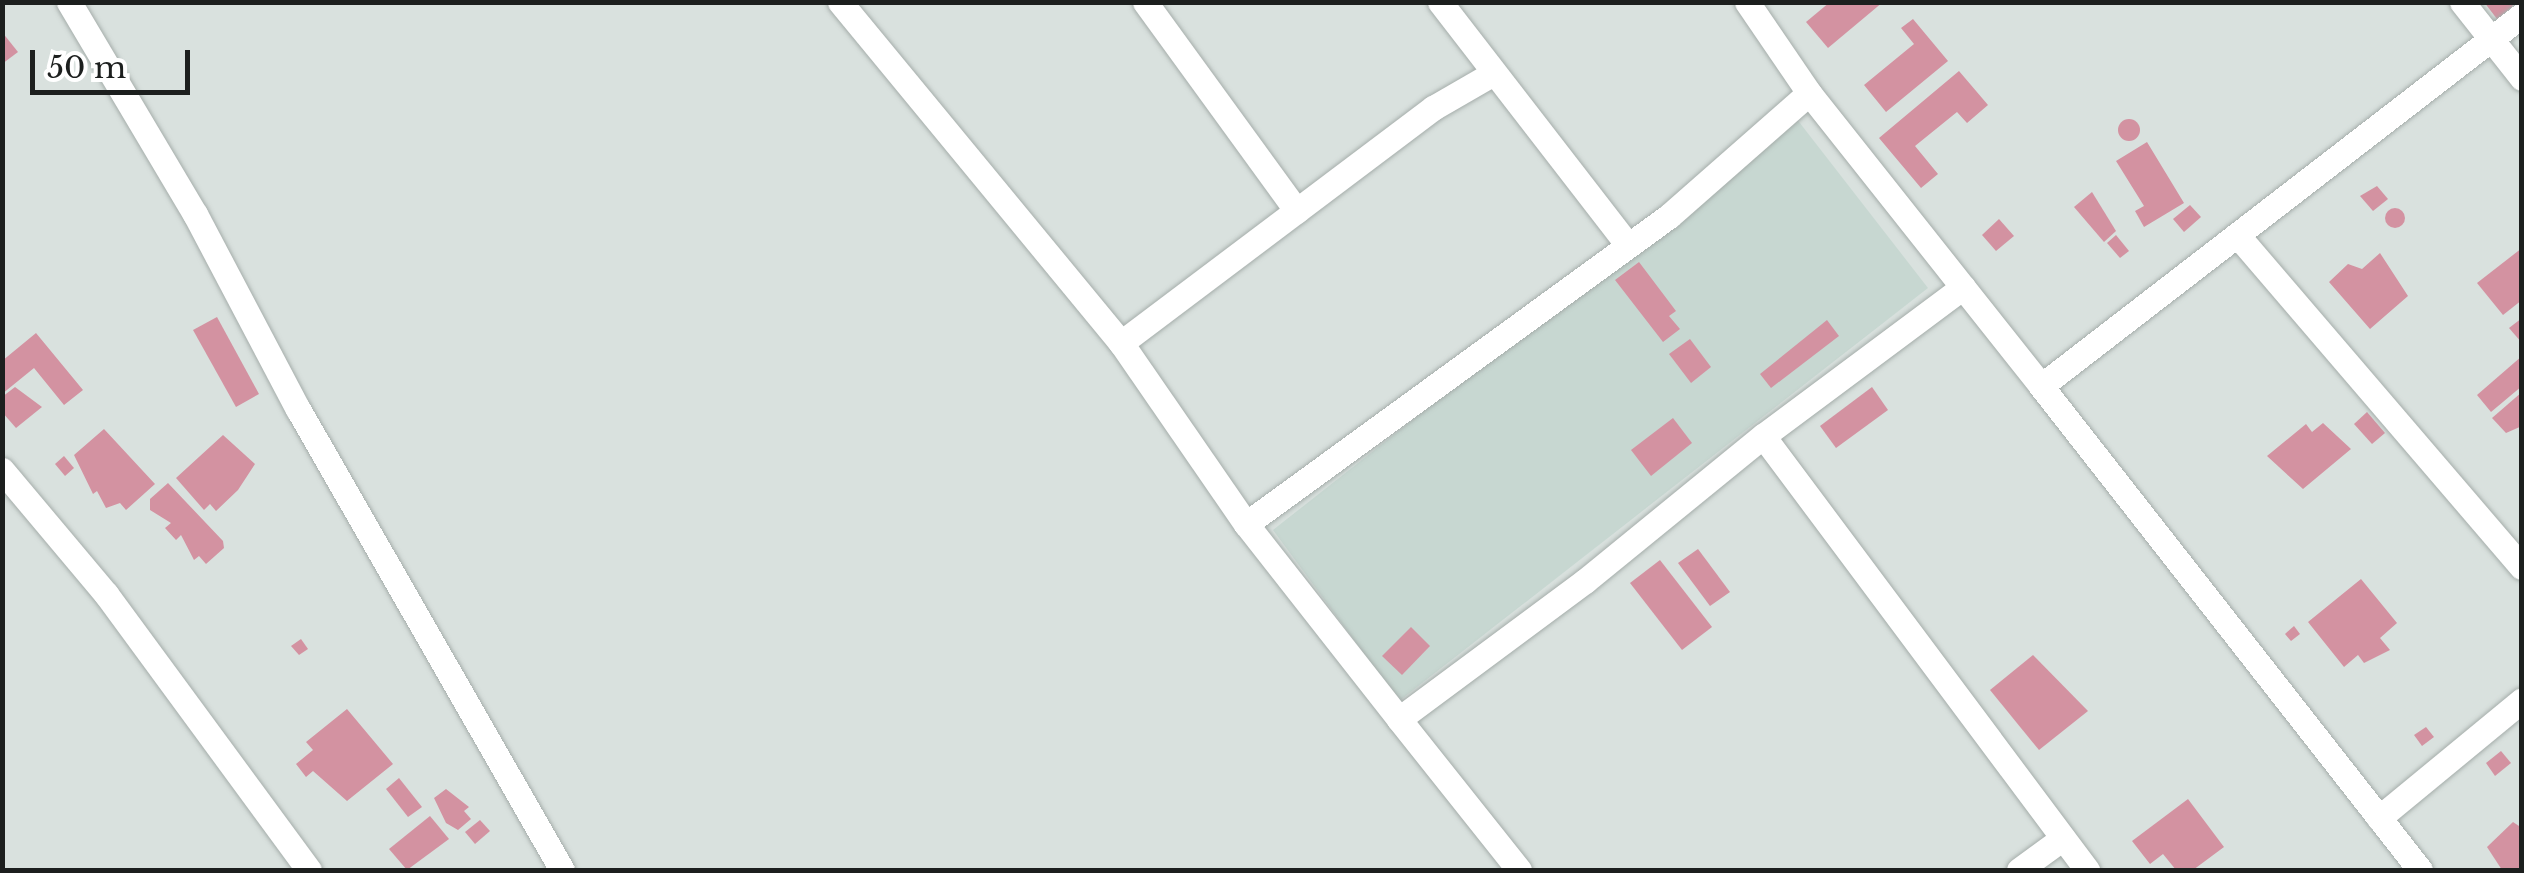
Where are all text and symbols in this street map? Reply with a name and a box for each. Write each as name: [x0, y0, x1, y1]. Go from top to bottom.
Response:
scale bar: [35, 30, 195, 92]
text: 50 m: [47, 49, 126, 86]

